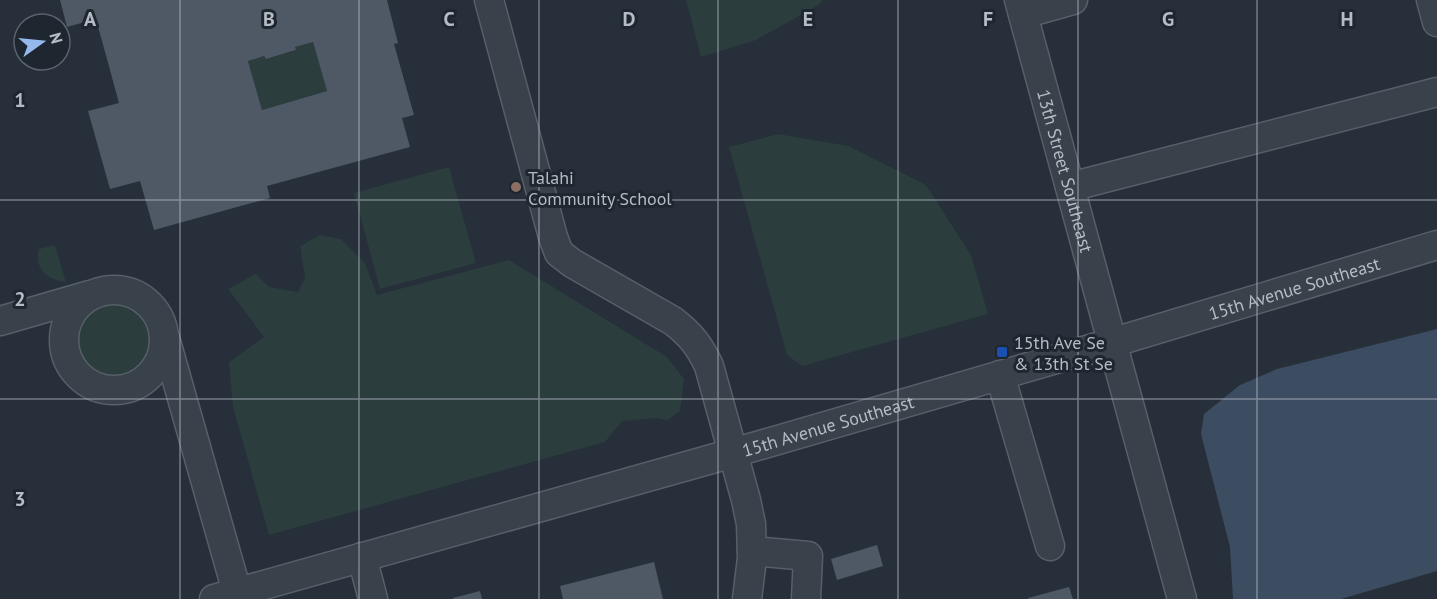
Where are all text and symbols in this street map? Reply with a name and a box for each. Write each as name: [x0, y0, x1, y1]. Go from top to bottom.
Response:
text: A: [84, 6, 97, 32]
text: B: [263, 6, 275, 32]
text: C: [443, 6, 455, 32]
text: D: [623, 6, 636, 32]
text: E: [803, 6, 813, 32]
text: F: [983, 6, 993, 32]
text: G: [1162, 6, 1174, 32]
text: H: [1340, 6, 1354, 32]
north arrow: [12, 12, 72, 72]
text: N: [45, 30, 68, 46]
text: 1: [14, 87, 26, 113]
street label: 13th Street Southeast: [1032, 87, 1099, 255]
place label: Talahi Community School: [528, 166, 672, 210]
marker: Talahi Community School: [509, 180, 523, 194]
street label: 15th Avenue Southeast: [1206, 251, 1382, 325]
text: 2: [14, 286, 26, 312]
place label: 15th Ave Se & 13th St Se: [1014, 331, 1113, 375]
marker: 15th Ave Se & 13th St Se: [995, 345, 1009, 359]
street label: 15th Avenue Southeast: [739, 390, 916, 461]
text: 3: [14, 486, 26, 512]

